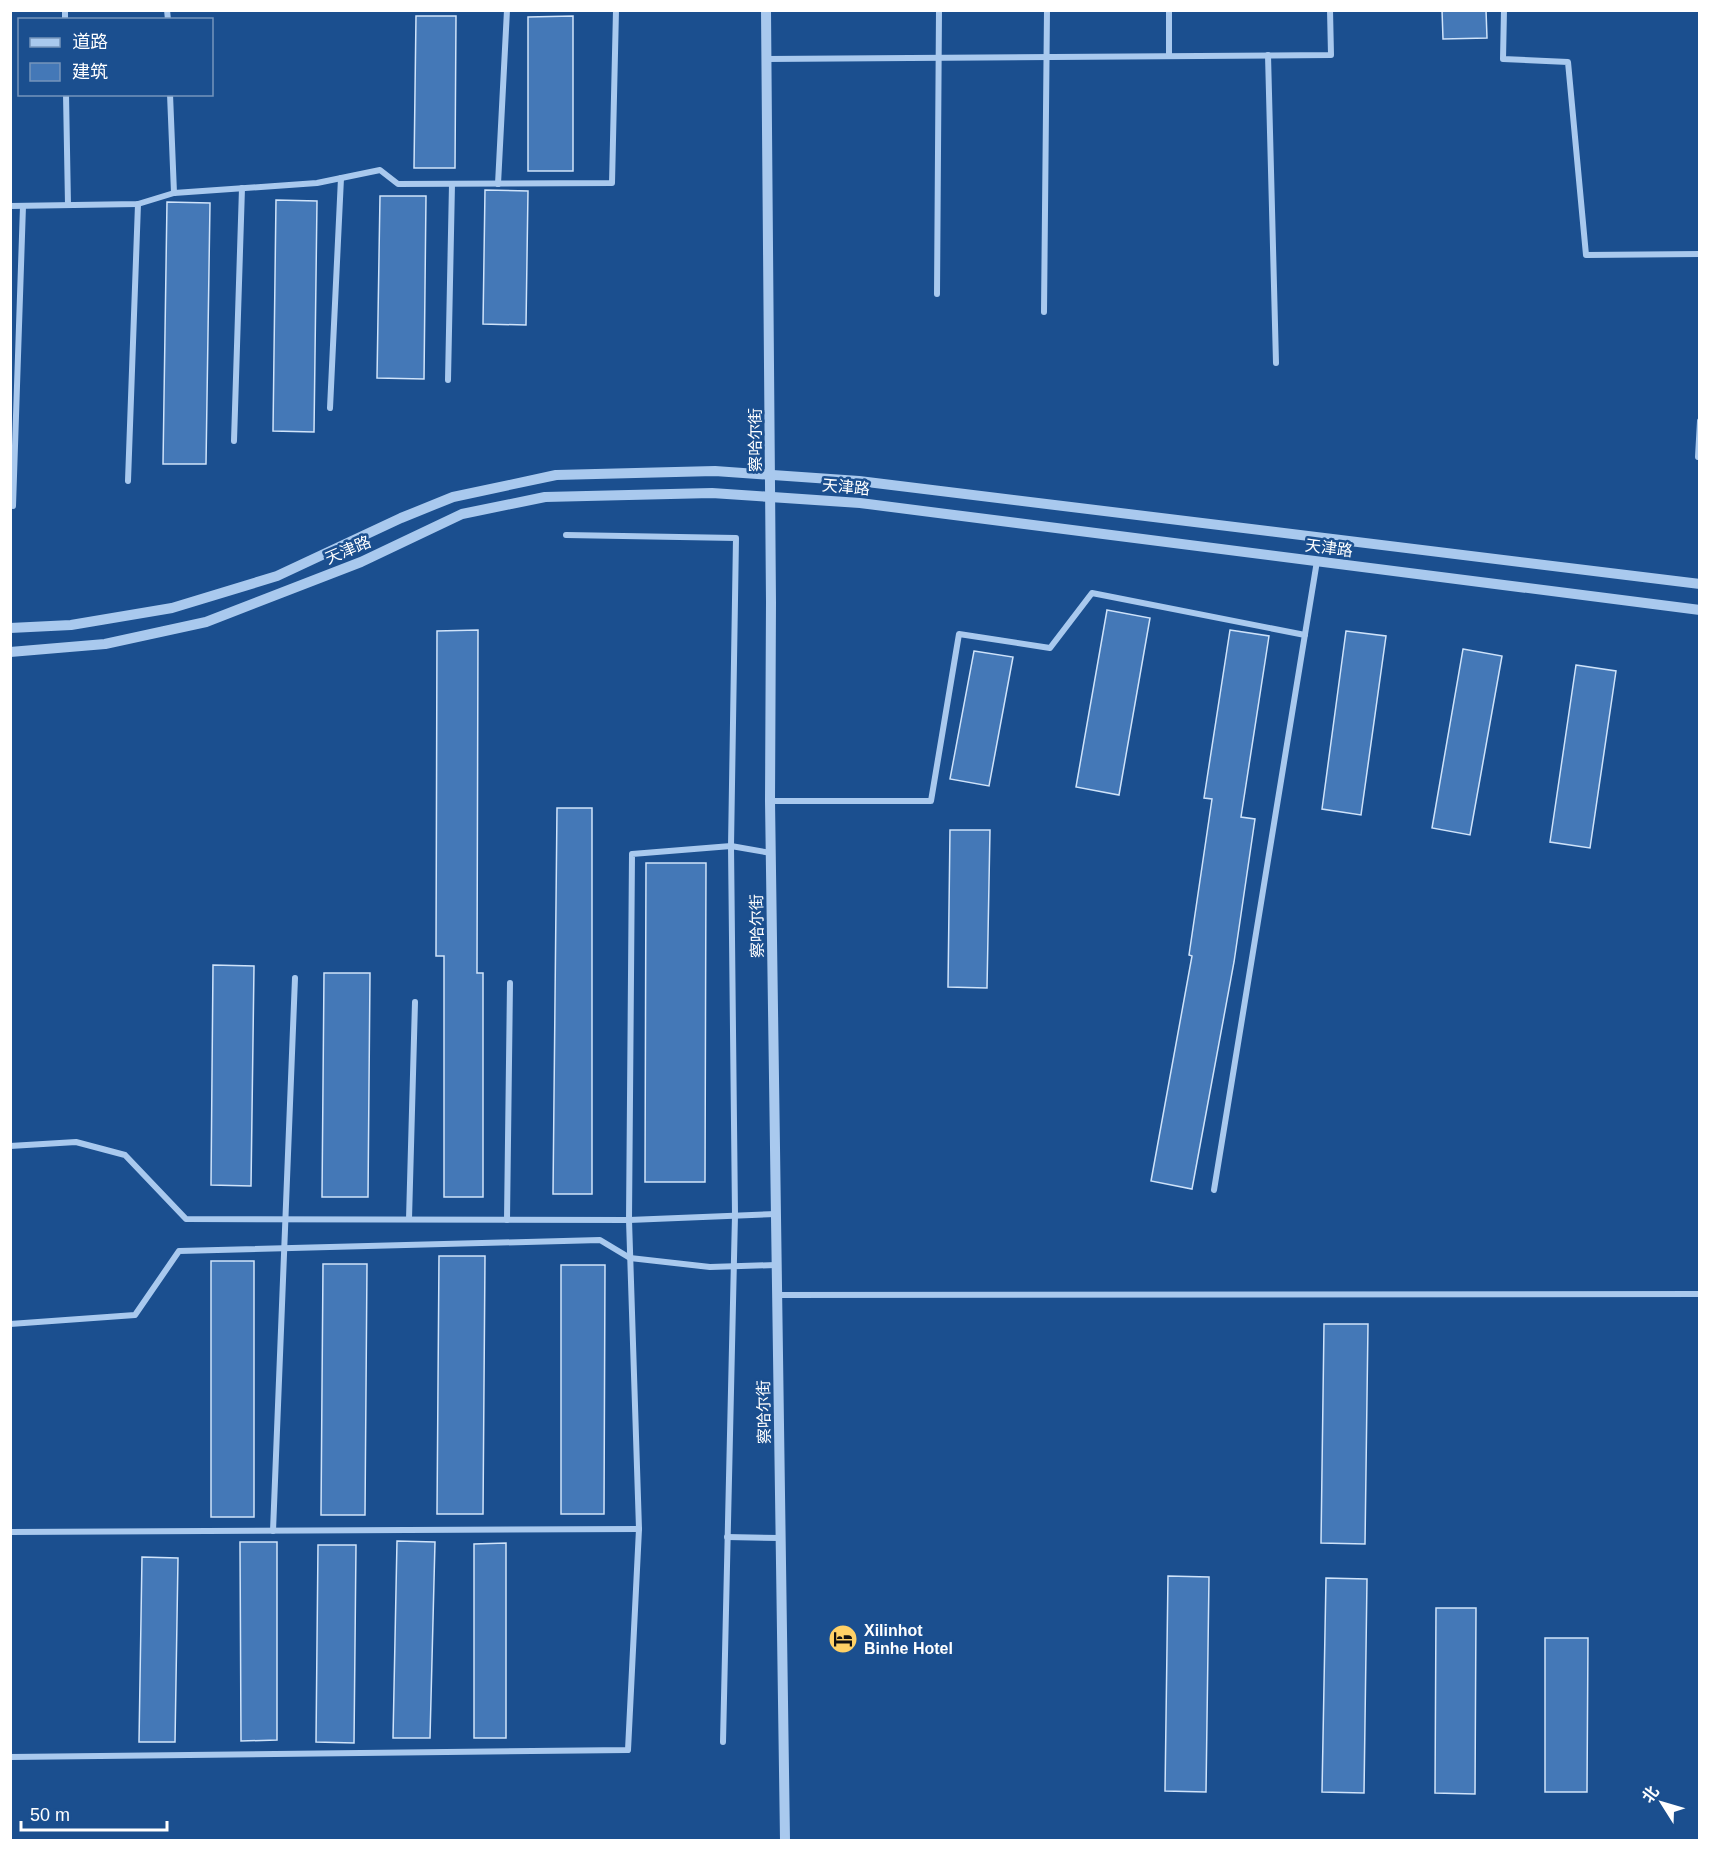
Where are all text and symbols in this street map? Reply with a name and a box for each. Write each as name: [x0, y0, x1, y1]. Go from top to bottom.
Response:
legend: [18, 18, 213, 96]
text: 道路: [72, 32, 108, 52]
text: 建筑: [72, 62, 108, 82]
street label: 察哈尔街: [747, 408, 764, 472]
street label: 天津路: [821, 476, 871, 498]
street label: 天津路: [323, 533, 373, 567]
street label: 天津路: [1304, 537, 1354, 559]
street label: 察哈尔街: [748, 894, 766, 958]
street label: 察哈尔街: [755, 1380, 773, 1444]
place label: Xilinhot Binhe Hotel: [864, 1622, 953, 1657]
hotel icon: Xilinhot Binhe Hotel: [827, 1623, 859, 1655]
north arrow: [1632, 1773, 1692, 1833]
text: 北: [1639, 1783, 1662, 1806]
scale bar: [21, 1794, 166, 1832]
text: 50 m: [30, 1805, 70, 1825]

